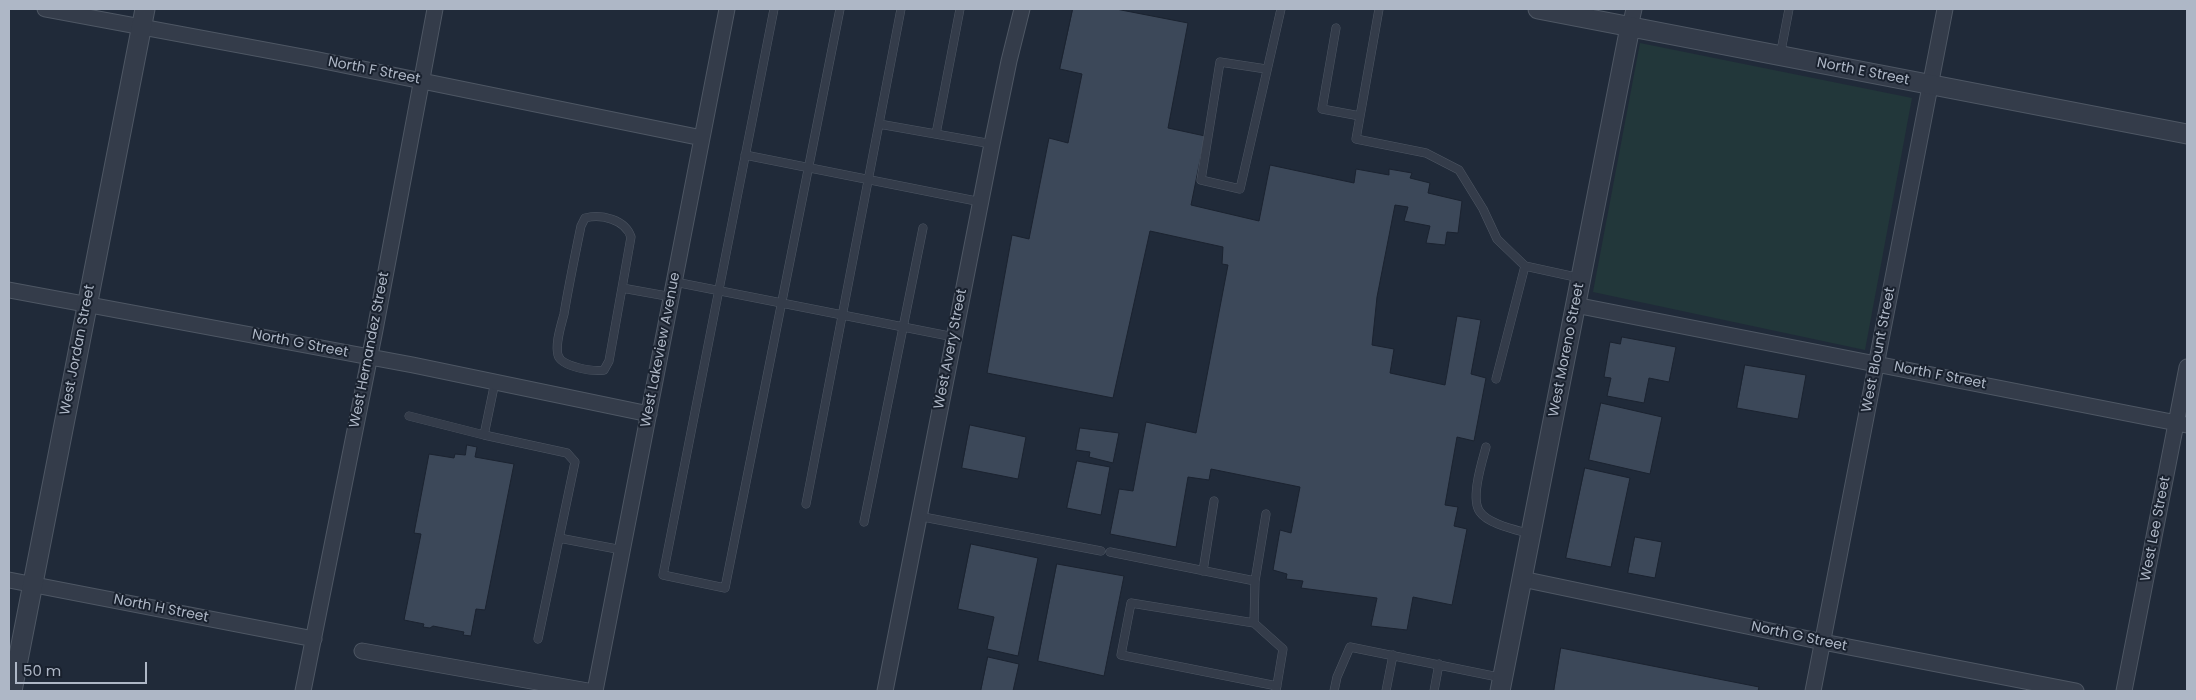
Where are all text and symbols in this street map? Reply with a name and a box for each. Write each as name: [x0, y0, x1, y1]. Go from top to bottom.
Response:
street label: North F Street: [326, 54, 422, 88]
street label: North E Street: [1815, 55, 1911, 89]
street label: West Hernandez Street: [347, 271, 393, 429]
street label: West Lakeview Avenue: [638, 271, 684, 429]
street label: West Moreno Street: [1546, 282, 1588, 418]
street label: West Jordan Street: [57, 283, 99, 417]
street label: West Blount Street: [1859, 286, 1899, 414]
street label: West Avery Street: [931, 287, 971, 411]
street label: North G Street: [251, 326, 349, 362]
street label: North F Street: [1892, 359, 1988, 393]
street label: West Lee Street: [2138, 475, 2174, 583]
street label: North H Street: [112, 592, 210, 626]
street label: North G Street: [1750, 619, 1848, 655]
scale bar: [18, 652, 150, 684]
text: 50 m: [23, 660, 61, 681]

